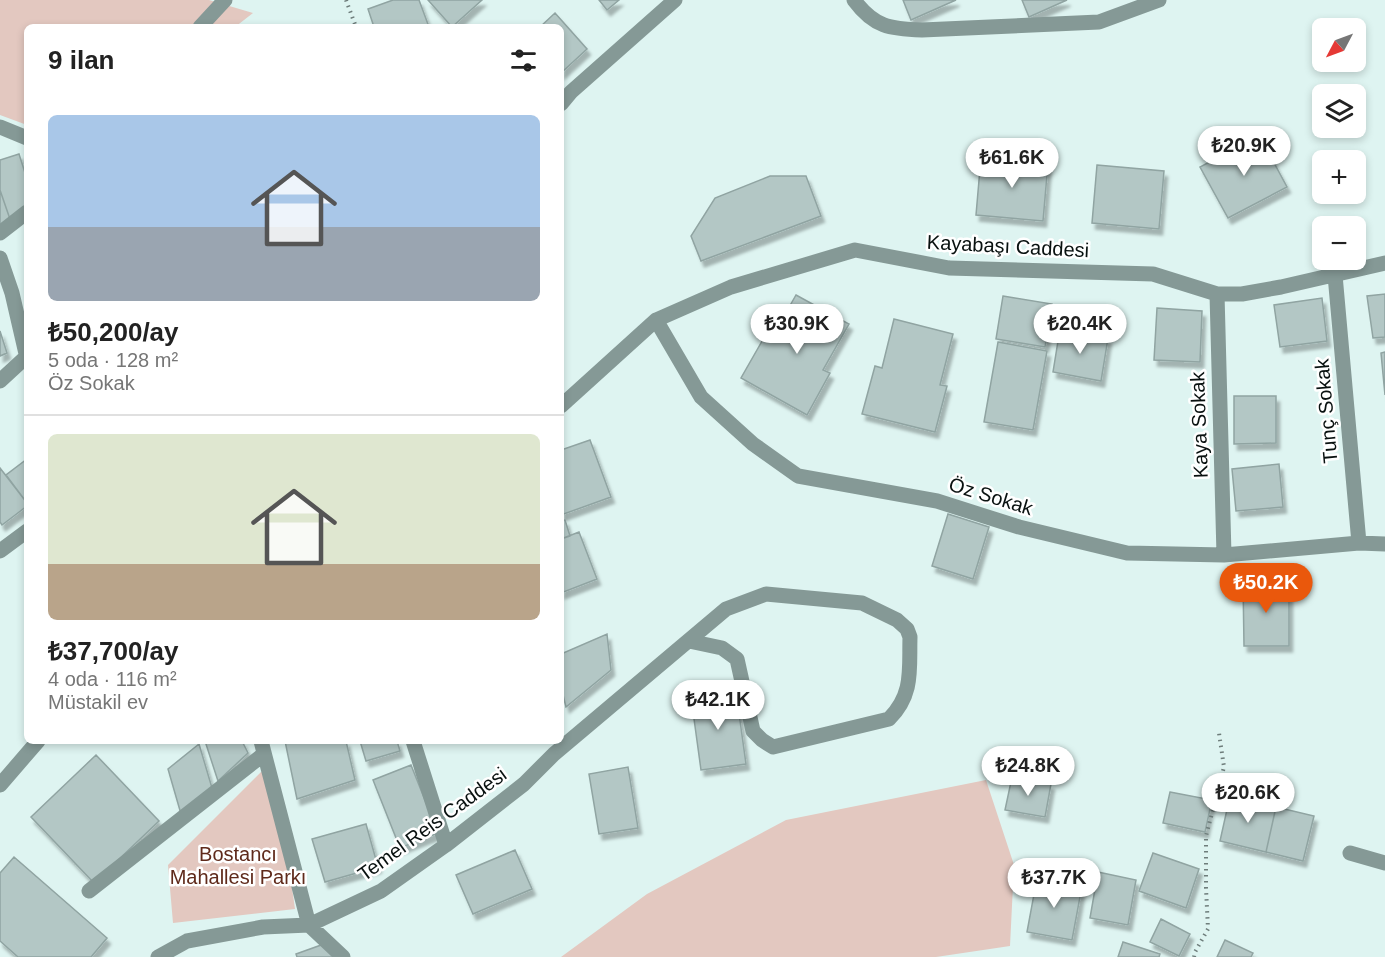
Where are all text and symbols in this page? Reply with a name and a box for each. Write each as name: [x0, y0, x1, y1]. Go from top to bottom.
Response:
north arrow: [1312, 18, 1366, 72]
map controls: [1312, 18, 1366, 270]
icon: filters: [507, 44, 540, 77]
text: 9 ilan: [48, 45, 114, 75]
button: layers: [1312, 84, 1366, 138]
pin: ₺20.9K: [1195, 126, 1293, 177]
text: ₺20.9K: [1212, 134, 1276, 156]
pin: ₺61.6K: [963, 138, 1061, 189]
text: ₺61.6K: [980, 146, 1044, 168]
button: +: [1312, 150, 1366, 204]
icon: home: [240, 154, 348, 262]
button: −: [1312, 216, 1366, 270]
street label: Kayabaşı Caddesi: [926, 231, 1090, 261]
pin: ₺30.9K: [748, 304, 846, 355]
pin: ₺20.4K: [1031, 304, 1129, 355]
text: ₺30.9K: [765, 312, 829, 334]
text: ₺20.4K: [1048, 312, 1112, 334]
text: ₺50,200/ay: [48, 317, 179, 347]
text: 5 oda · 128 m²: [48, 349, 178, 371]
street label: Tunç Sokak: [1310, 357, 1342, 464]
street label: Kaya Sokak: [1186, 370, 1212, 479]
text: Öz Sokak: [48, 372, 135, 394]
icon: home: [240, 473, 348, 581]
street label: Öz Sokak: [946, 473, 1037, 519]
pin: ₺50.2K: [1217, 563, 1315, 614]
text: ₺50.2K: [1234, 571, 1298, 593]
text: ₺37,700/ay: [48, 636, 179, 666]
text: 4 oda · 116 m²: [48, 668, 177, 690]
pin: ₺42.1K: [669, 680, 767, 731]
text: ₺42.1K: [686, 688, 750, 710]
text: Müstakil ev: [48, 691, 148, 713]
pin: ₺24.8K: [979, 746, 1077, 797]
text: ₺24.8K: [996, 754, 1060, 776]
street label: Temel Reis Caddesi: [354, 763, 510, 885]
pin: ₺20.6K: [1199, 773, 1297, 824]
text: ₺20.6K: [1216, 781, 1280, 803]
park label: Bostancı Mahallesi Parkı: [170, 843, 306, 888]
pin: ₺37.7K: [1005, 858, 1103, 909]
text: ₺37.7K: [1022, 866, 1086, 888]

